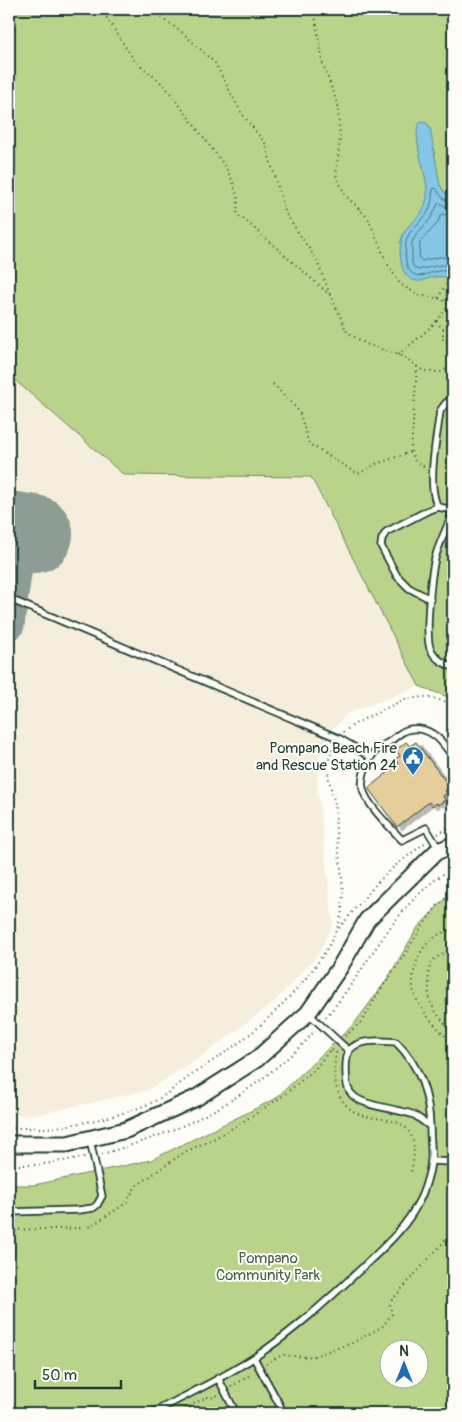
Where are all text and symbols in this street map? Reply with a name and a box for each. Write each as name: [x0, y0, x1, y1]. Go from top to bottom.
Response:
place label: Pompano Beach Fire and Rescue Station 24: [256, 739, 398, 775]
public building icon: Pompano Beach Fire and Rescue Station 24: [401, 745, 425, 776]
park label: Pompano Community Park: [216, 1249, 321, 1285]
north arrow: [380, 1340, 430, 1390]
text: N: [399, 1343, 409, 1360]
scale bar: [35, 1357, 121, 1389]
text: 50 m: [42, 1366, 77, 1385]

